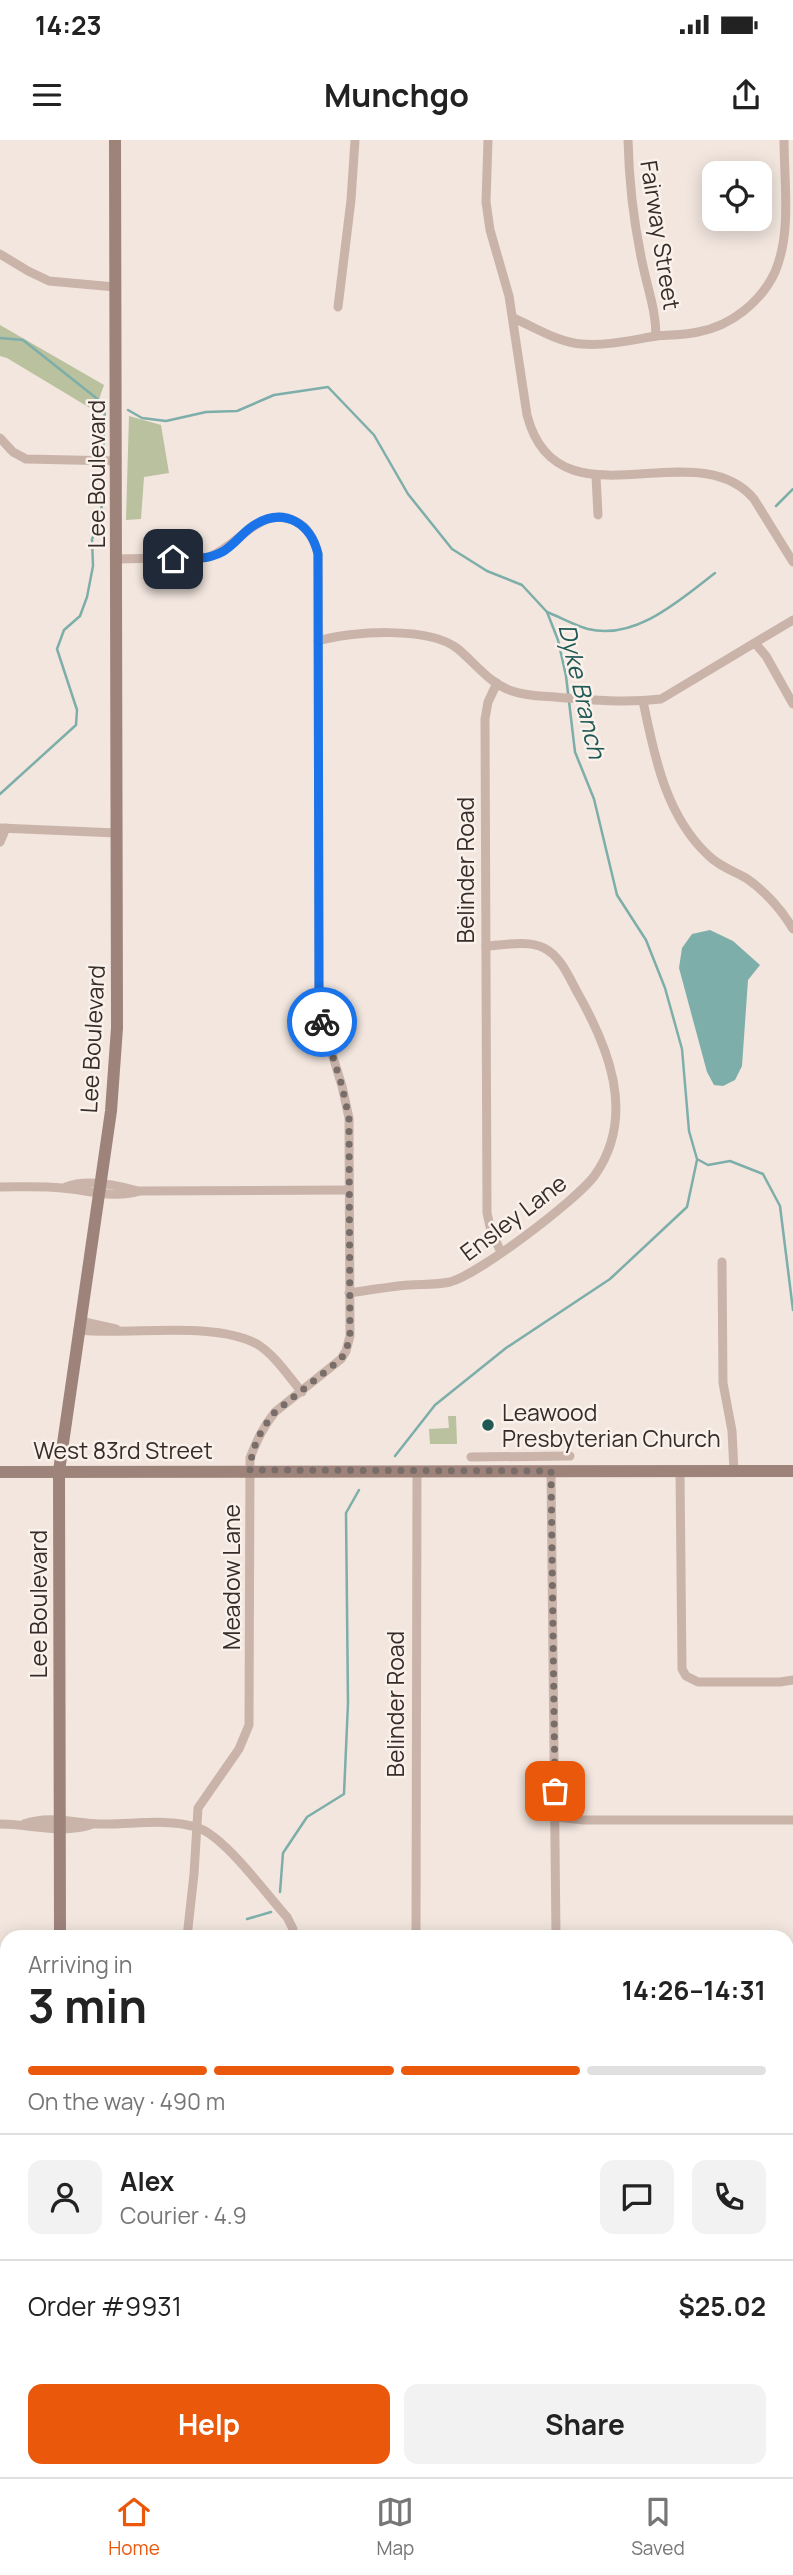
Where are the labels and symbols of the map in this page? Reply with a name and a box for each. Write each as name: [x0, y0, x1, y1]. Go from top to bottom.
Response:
street label: Fairway Street: [633, 158, 689, 312]
street label: Lee Boulevard: [80, 400, 112, 548]
pin: [143, 529, 203, 589]
water label: Dyke Branch: [551, 620, 615, 762]
street label: Belinder Road: [449, 797, 481, 943]
street label: Lee Boulevard: [72, 964, 112, 1114]
courier: [287, 987, 357, 1057]
street label: Ensley Lane: [453, 1166, 573, 1268]
place label: Leawood Presbyterian Church: [502, 1396, 721, 1454]
marker: Leawood Presbyterian Church: [480, 1417, 496, 1433]
street label: West 83rd Street: [33, 1434, 213, 1466]
street label: Meadow Lane: [215, 1504, 247, 1650]
street label: Lee Boulevard: [22, 1530, 54, 1678]
street label: Belinder Road: [379, 1631, 411, 1777]
pin: [525, 1761, 585, 1821]

